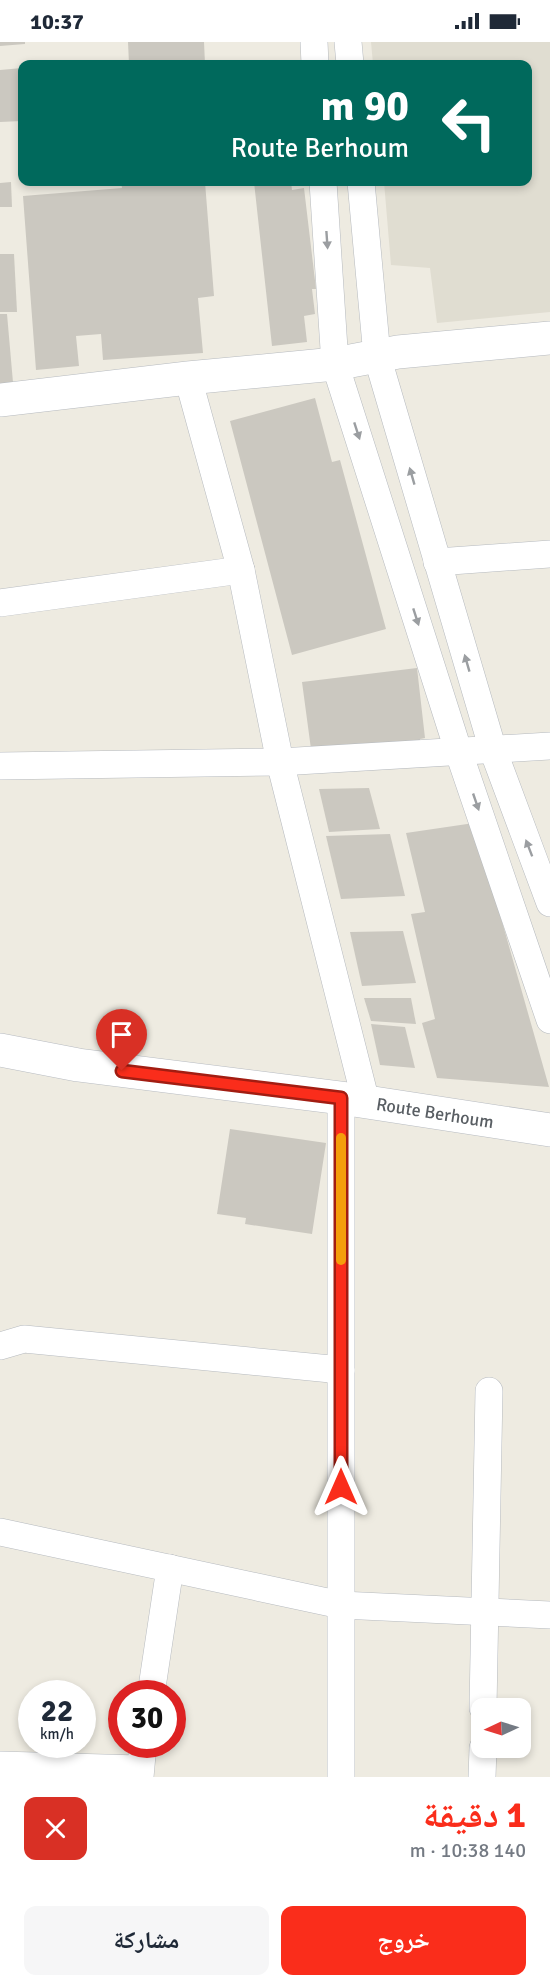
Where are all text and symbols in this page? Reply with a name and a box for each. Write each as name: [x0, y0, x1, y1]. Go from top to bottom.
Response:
text: 10:37: [30, 8, 84, 35]
text: 90 m: [320, 81, 409, 132]
icon: left: [430, 84, 508, 162]
text: Route Berhoum: [231, 132, 409, 165]
one-way arrow: [322, 230, 332, 249]
one-way arrow: [352, 422, 362, 440]
one-way arrow: [407, 467, 416, 485]
one-way arrow: [412, 608, 421, 626]
one-way arrow: [462, 654, 471, 672]
one-way arrow: [472, 793, 482, 811]
one-way arrow: [524, 839, 534, 857]
pin: [96, 1009, 147, 1071]
icon: arrive: [105, 1018, 138, 1051]
street label: Route Berhoum: [375, 1093, 495, 1133]
position arrow: [309, 1455, 373, 1519]
speed limit sign: 30: [108, 1680, 186, 1758]
text: 22: [41, 1693, 73, 1730]
north arrow: [471, 1698, 531, 1758]
map controls: [471, 1698, 531, 1758]
text: km/h: [40, 1725, 74, 1743]
text: 1 دقيقة: [423, 1793, 526, 1838]
button: close: [24, 1797, 87, 1860]
text: 140 m · 10:38: [410, 1838, 526, 1863]
button: مشاركة: [24, 1906, 269, 1975]
button: خروج: [281, 1906, 526, 1975]

